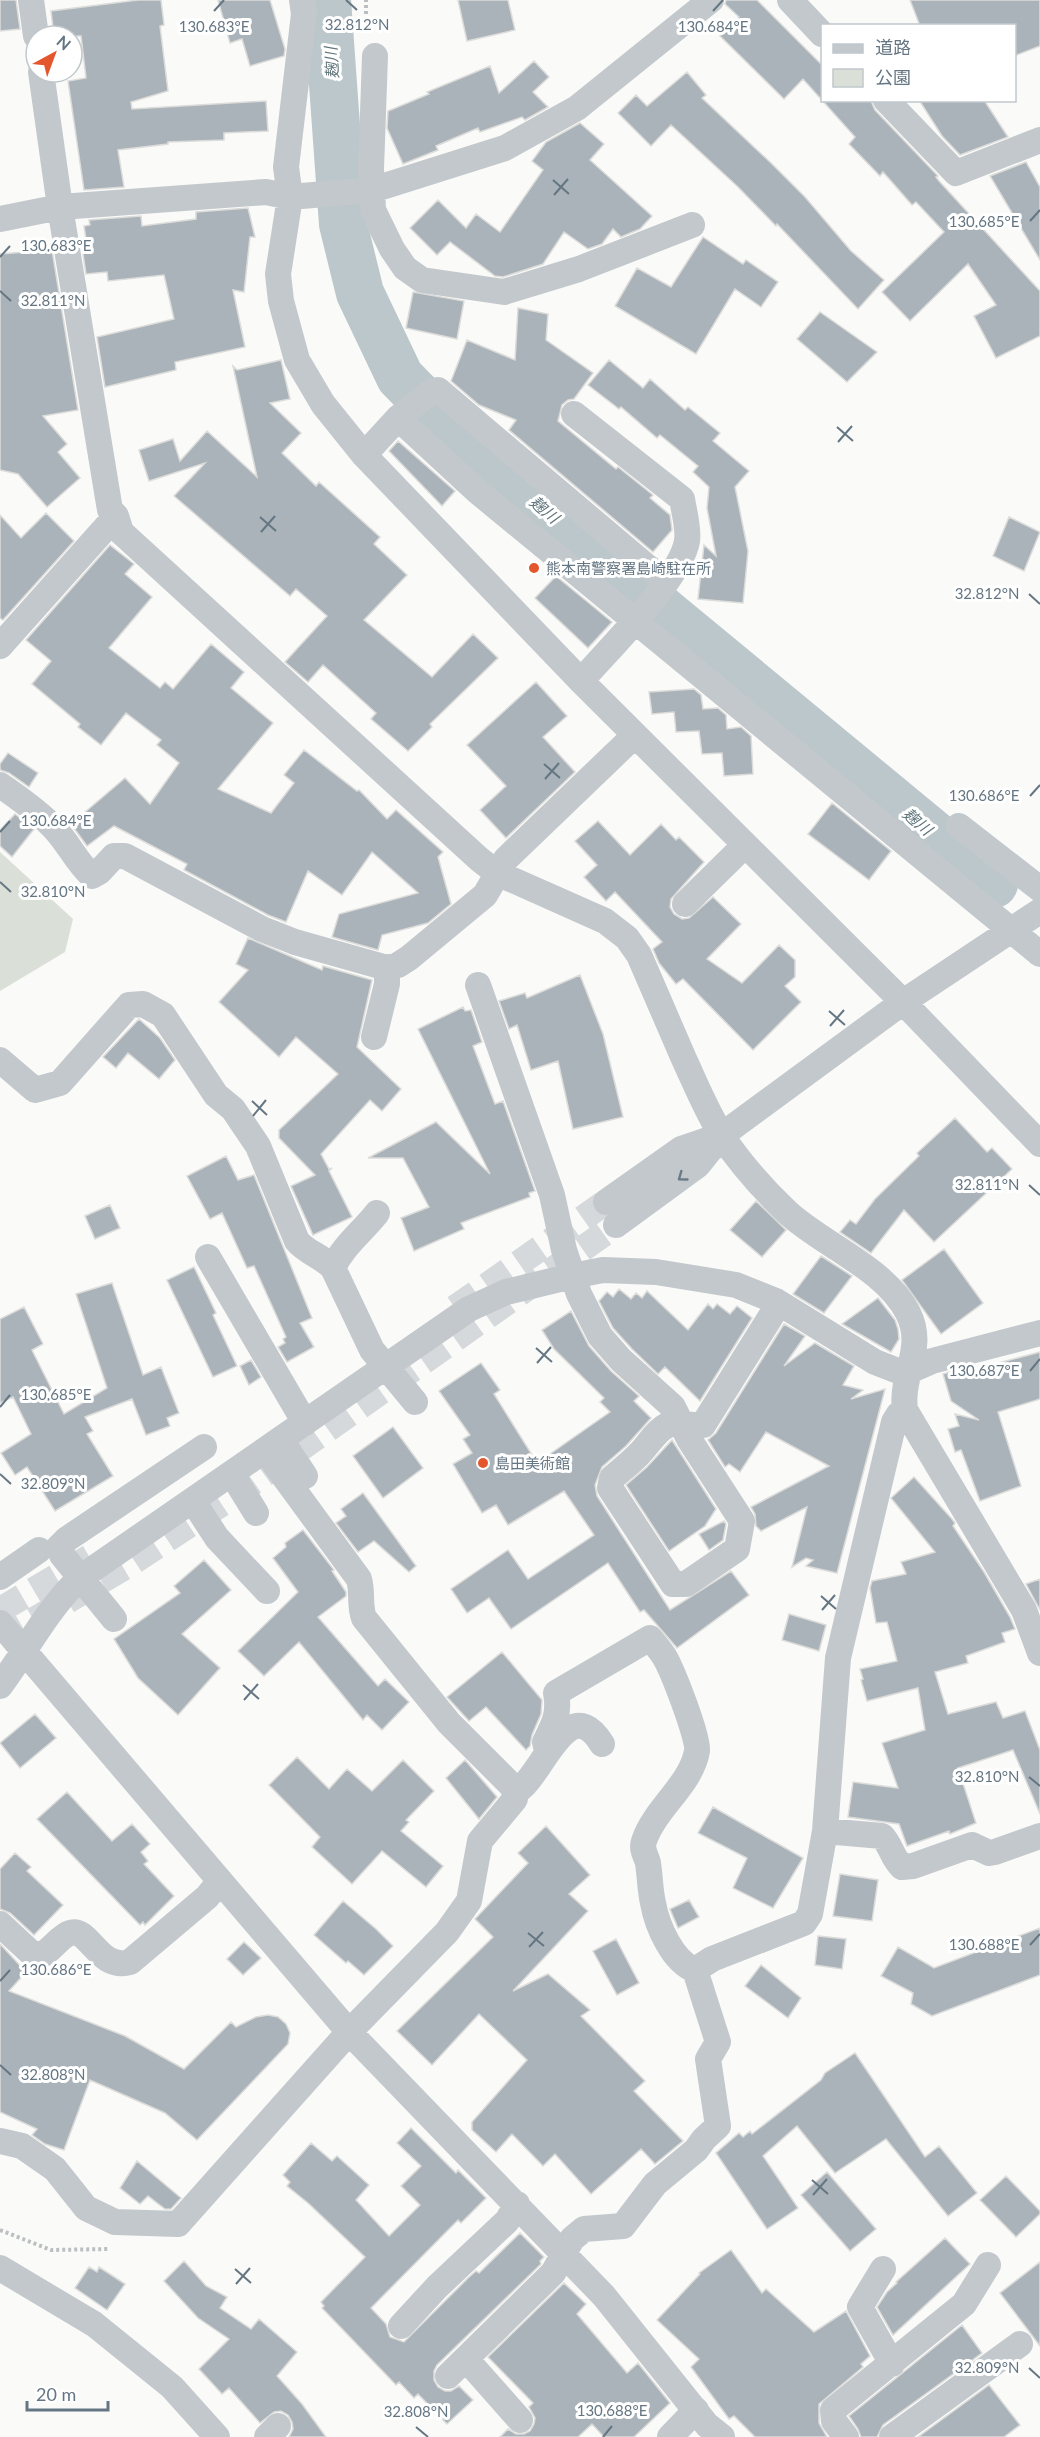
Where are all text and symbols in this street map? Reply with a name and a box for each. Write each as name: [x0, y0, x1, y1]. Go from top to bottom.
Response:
text: 32.812°N: [325, 15, 389, 33]
text: 130.683°E: [179, 17, 249, 35]
text: 130.684°E: [678, 17, 748, 35]
north arrow: [24, 24, 84, 84]
legend: [821, 24, 1016, 102]
text: N: [53, 31, 75, 54]
text: 道路: [875, 36, 911, 58]
water label: 麹川: [320, 44, 342, 80]
text: 公園: [875, 66, 911, 88]
text: 130.685°E: [949, 212, 1019, 230]
text: 130.683°E: [21, 236, 91, 254]
text: 32.811°N: [21, 291, 85, 309]
water label: 麹川: [527, 491, 565, 528]
place label: 熊本南警察署島崎駐在所: [546, 559, 711, 577]
marker: 熊本南警察署島崎駐在所: [527, 561, 541, 575]
text: 32.812°N: [955, 584, 1019, 602]
text: 130.686°E: [949, 786, 1019, 804]
water label: 麹川: [900, 803, 938, 840]
text: 130.684°E: [21, 811, 91, 829]
text: 32.810°N: [21, 882, 85, 900]
one-way arrow: [677, 1170, 688, 1181]
text: 32.811°N: [955, 1175, 1019, 1193]
text: 130.687°E: [949, 1361, 1019, 1379]
text: 130.685°E: [21, 1385, 91, 1403]
place label: 島田美術館: [495, 1454, 570, 1472]
marker: 島田美術館: [476, 1456, 490, 1470]
text: 32.809°N: [21, 1474, 85, 1492]
text: 32.810°N: [955, 1767, 1019, 1785]
text: 130.688°E: [949, 1935, 1019, 1953]
text: 130.686°E: [21, 1960, 91, 1978]
text: 32.808°N: [21, 2065, 85, 2083]
text: 32.809°N: [955, 2358, 1019, 2376]
scale bar: [27, 2374, 108, 2412]
text: 20 m: [36, 2383, 76, 2405]
text: 130.688°E: [577, 2401, 647, 2419]
text: 32.808°N: [384, 2402, 448, 2420]

